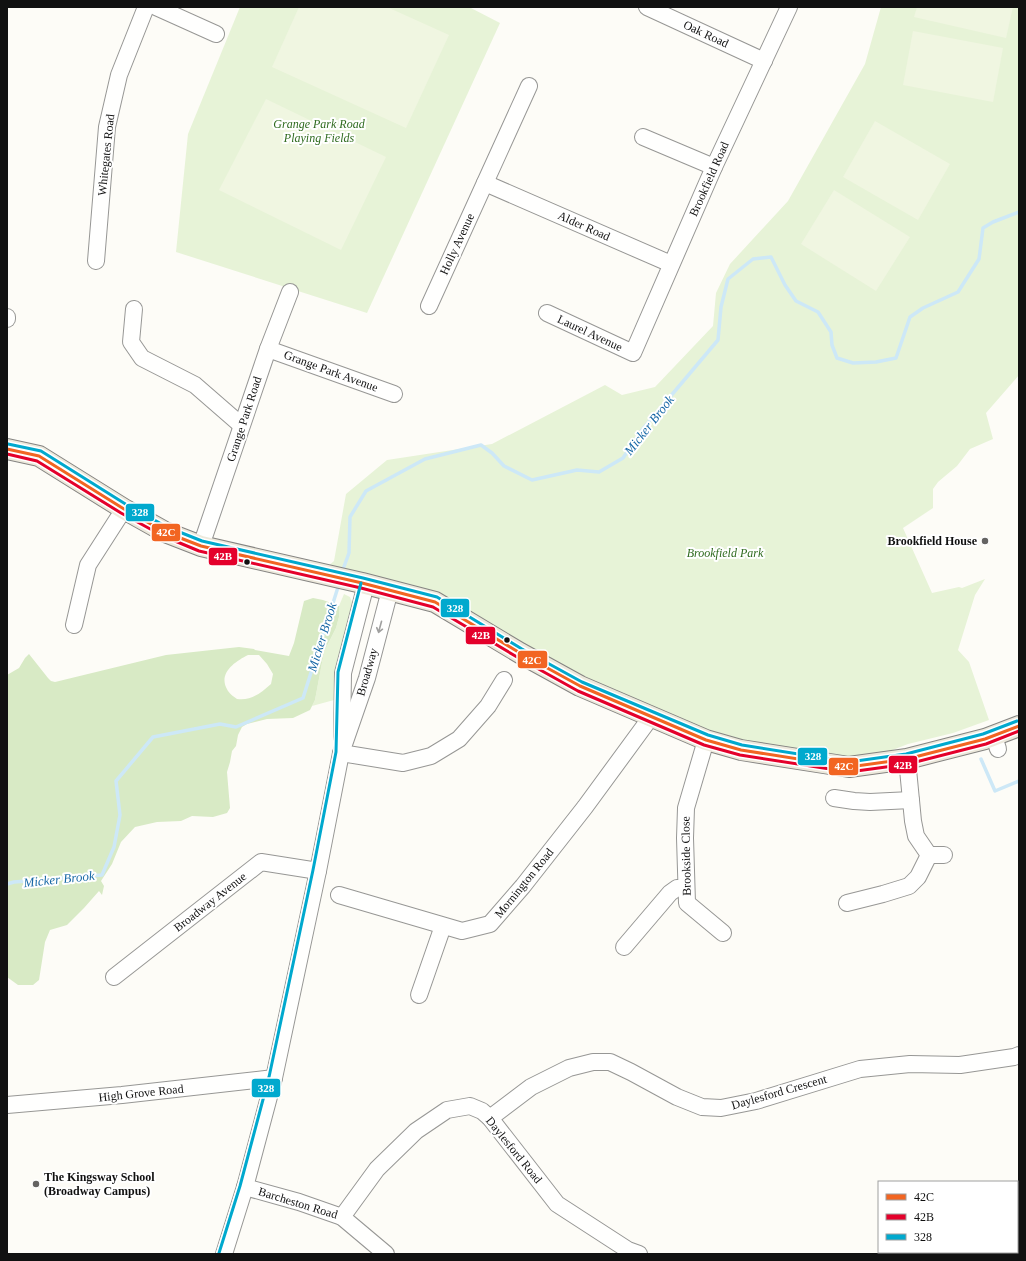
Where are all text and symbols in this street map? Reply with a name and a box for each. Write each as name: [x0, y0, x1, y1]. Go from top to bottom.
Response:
street label: Oak Road: [681, 17, 731, 51]
street label: Whitegates Road: [95, 113, 117, 197]
park label: Grange Park Road Playing Fields: [273, 117, 366, 145]
street label: Brookfield Road: [686, 139, 732, 219]
street label: Alder Road: [556, 208, 612, 244]
street label: Holly Avenue: [437, 211, 477, 277]
street label: Laurel Avenue: [555, 312, 625, 354]
street label: Grange Park Avenue: [282, 347, 380, 395]
street label: Grange Park Road: [224, 375, 264, 463]
water label: Micker Brook: [621, 392, 677, 459]
line badge: 328: [125, 503, 155, 522]
text: 328: [132, 506, 149, 518]
line badge: 42C: [151, 523, 181, 542]
text: 42C: [157, 526, 176, 538]
place label: Brookfield House: [888, 534, 978, 548]
marker: Brookfield House: [980, 536, 990, 546]
park label: Brookfield Park: [687, 546, 764, 560]
line badge: 42B: [208, 547, 238, 566]
text: 42B: [214, 550, 233, 562]
unlabelled marker: [242, 557, 252, 567]
line badge: 328: [440, 598, 470, 618]
water label: Micker Brook: [304, 600, 340, 674]
text: 328: [447, 602, 464, 614]
one-way arrow: [376, 621, 383, 634]
line badge: 42B: [465, 626, 496, 645]
text: 42B: [472, 629, 491, 641]
unlabelled marker: [502, 635, 512, 645]
street label: Broadway: [353, 646, 381, 698]
line badge: 42C: [517, 650, 548, 669]
text: 42C: [523, 654, 542, 666]
line badge: 328: [797, 747, 828, 766]
text: 328: [805, 750, 822, 762]
line badge: 42B: [888, 755, 918, 774]
line badge: 42C: [828, 757, 859, 776]
text: 42B: [894, 759, 913, 771]
text: 42C: [835, 760, 854, 772]
street label: Brookside Close: [678, 816, 694, 896]
street label: Mornington Road: [492, 845, 556, 921]
water label: Micker Brook: [22, 868, 95, 890]
street label: Broadway Avenue: [171, 869, 249, 935]
street label: Daylesford Crescent: [730, 1072, 829, 1112]
line badge: 328: [251, 1078, 281, 1098]
street label: High Grove Road: [98, 1082, 184, 1104]
text: 328: [258, 1082, 275, 1094]
street label: Daylesford Road: [483, 1114, 545, 1186]
place label: The Kingsway School (Broadway Campus): [44, 1170, 155, 1198]
marker: The Kingsway School (Broadway Campus): [31, 1179, 41, 1189]
legend: [878, 1181, 1018, 1253]
street label: Barcheston Road: [257, 1184, 339, 1222]
text: 42C: [914, 1190, 934, 1204]
text: 42B: [914, 1210, 934, 1224]
text: 328: [914, 1230, 932, 1244]

